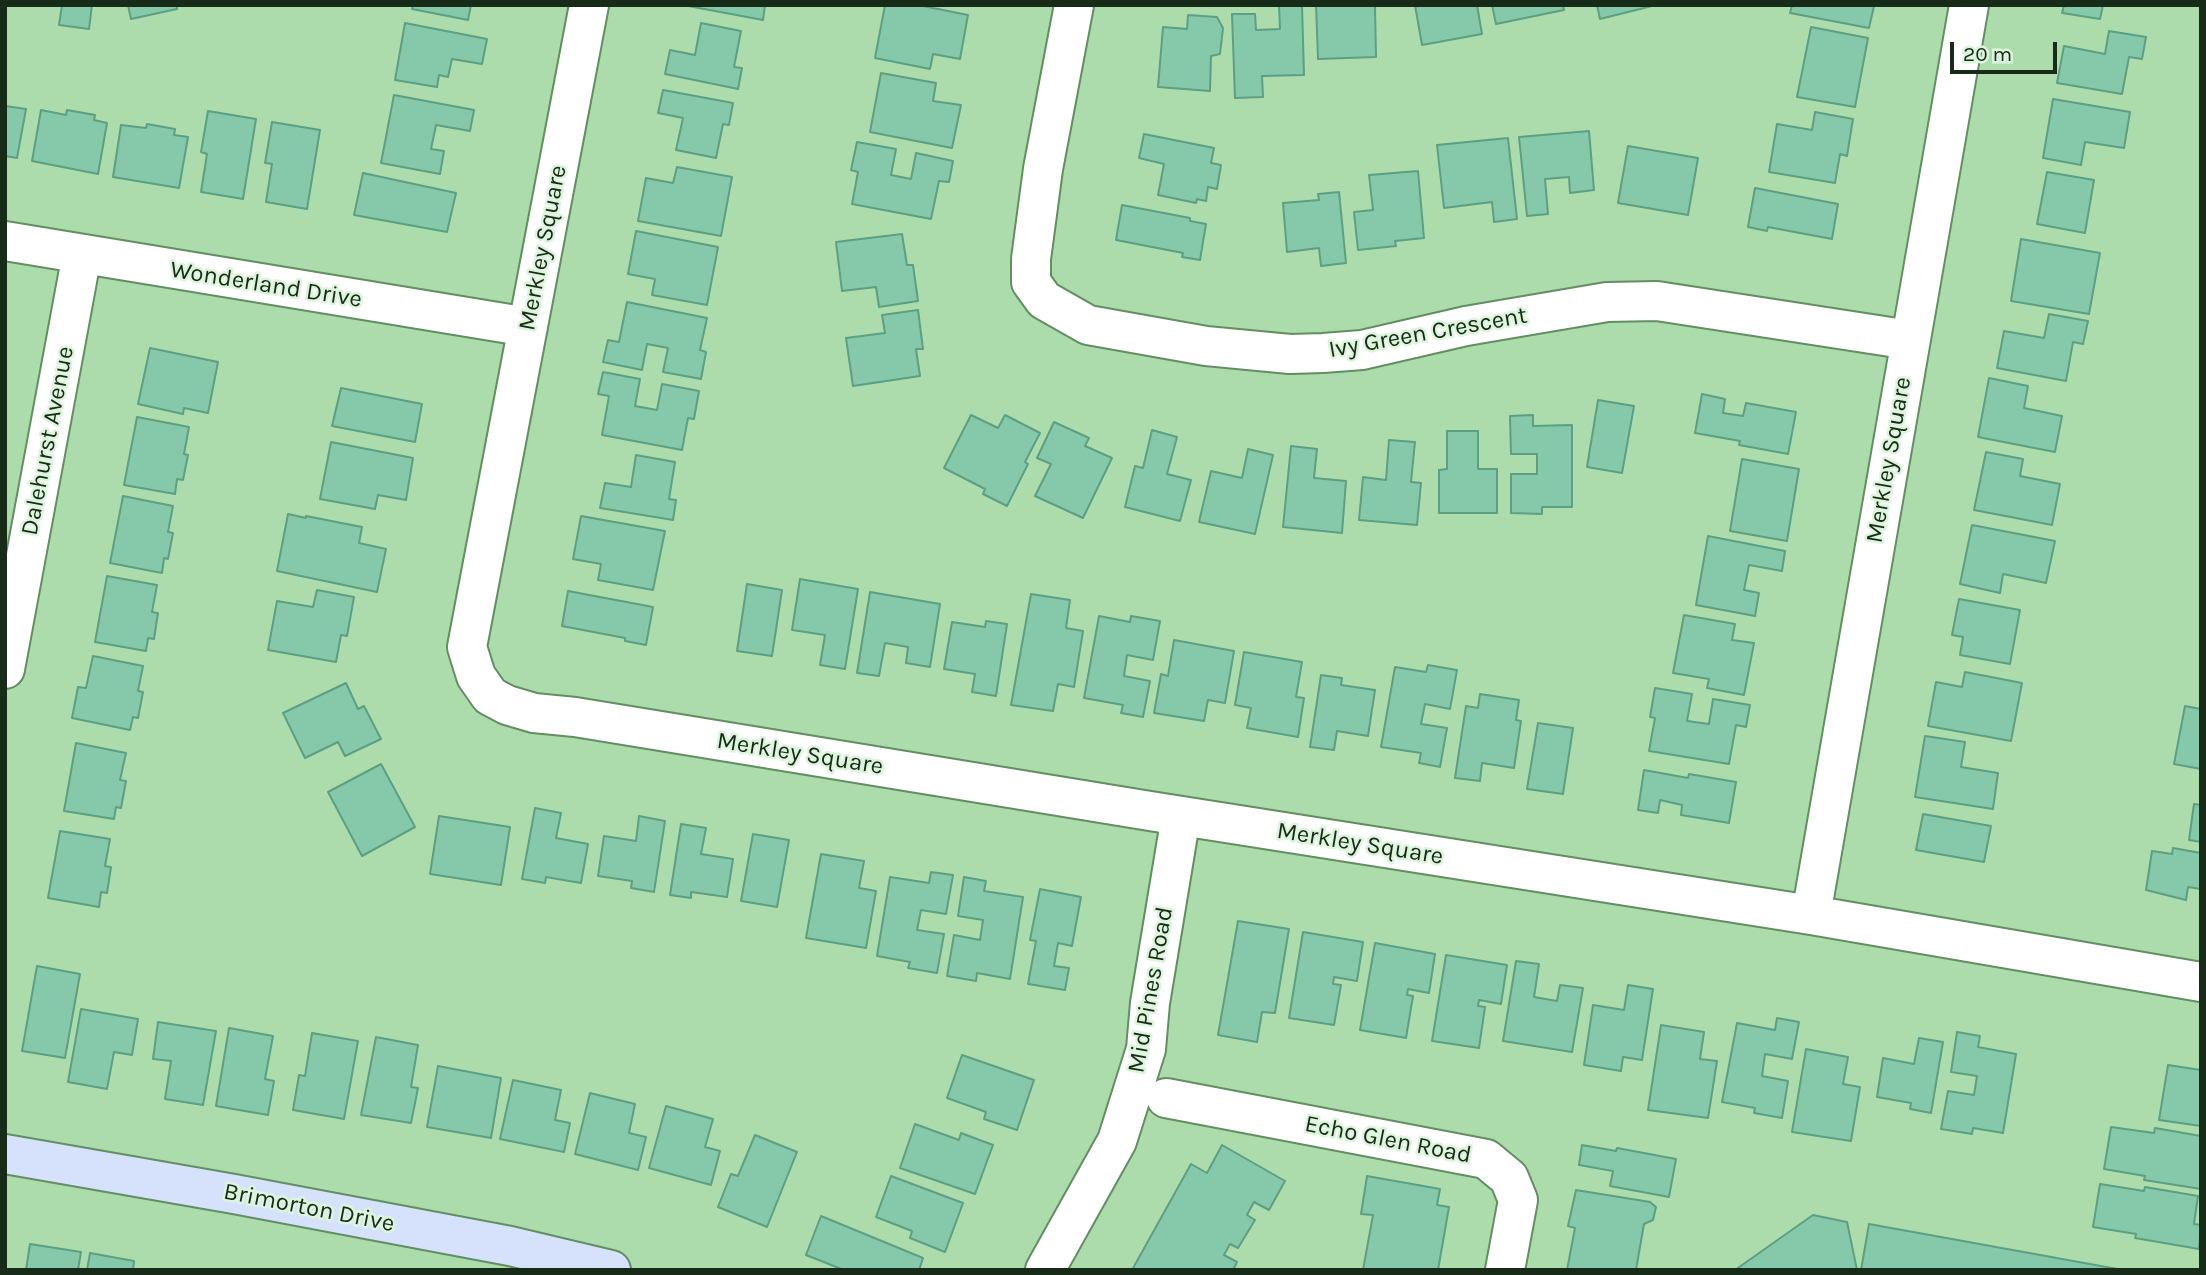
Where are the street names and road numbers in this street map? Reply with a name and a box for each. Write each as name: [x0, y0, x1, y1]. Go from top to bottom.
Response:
street label: Merkley Square: [513, 163, 573, 333]
street label: Wonderland Drive: [168, 256, 364, 314]
street label: Ivy Green Crescent: [1326, 301, 1530, 365]
street label: Dalehurst Avenue: [16, 344, 80, 538]
street label: Merkley Square: [1860, 375, 1918, 545]
street label: Merkley Square: [715, 727, 885, 781]
street label: Merkley Square: [1275, 817, 1445, 871]
street label: Mid Pines Road: [1122, 905, 1180, 1075]
street label: Echo Glen Road: [1302, 1110, 1474, 1170]
street label: Brimorton Drive: [221, 1177, 397, 1239]

